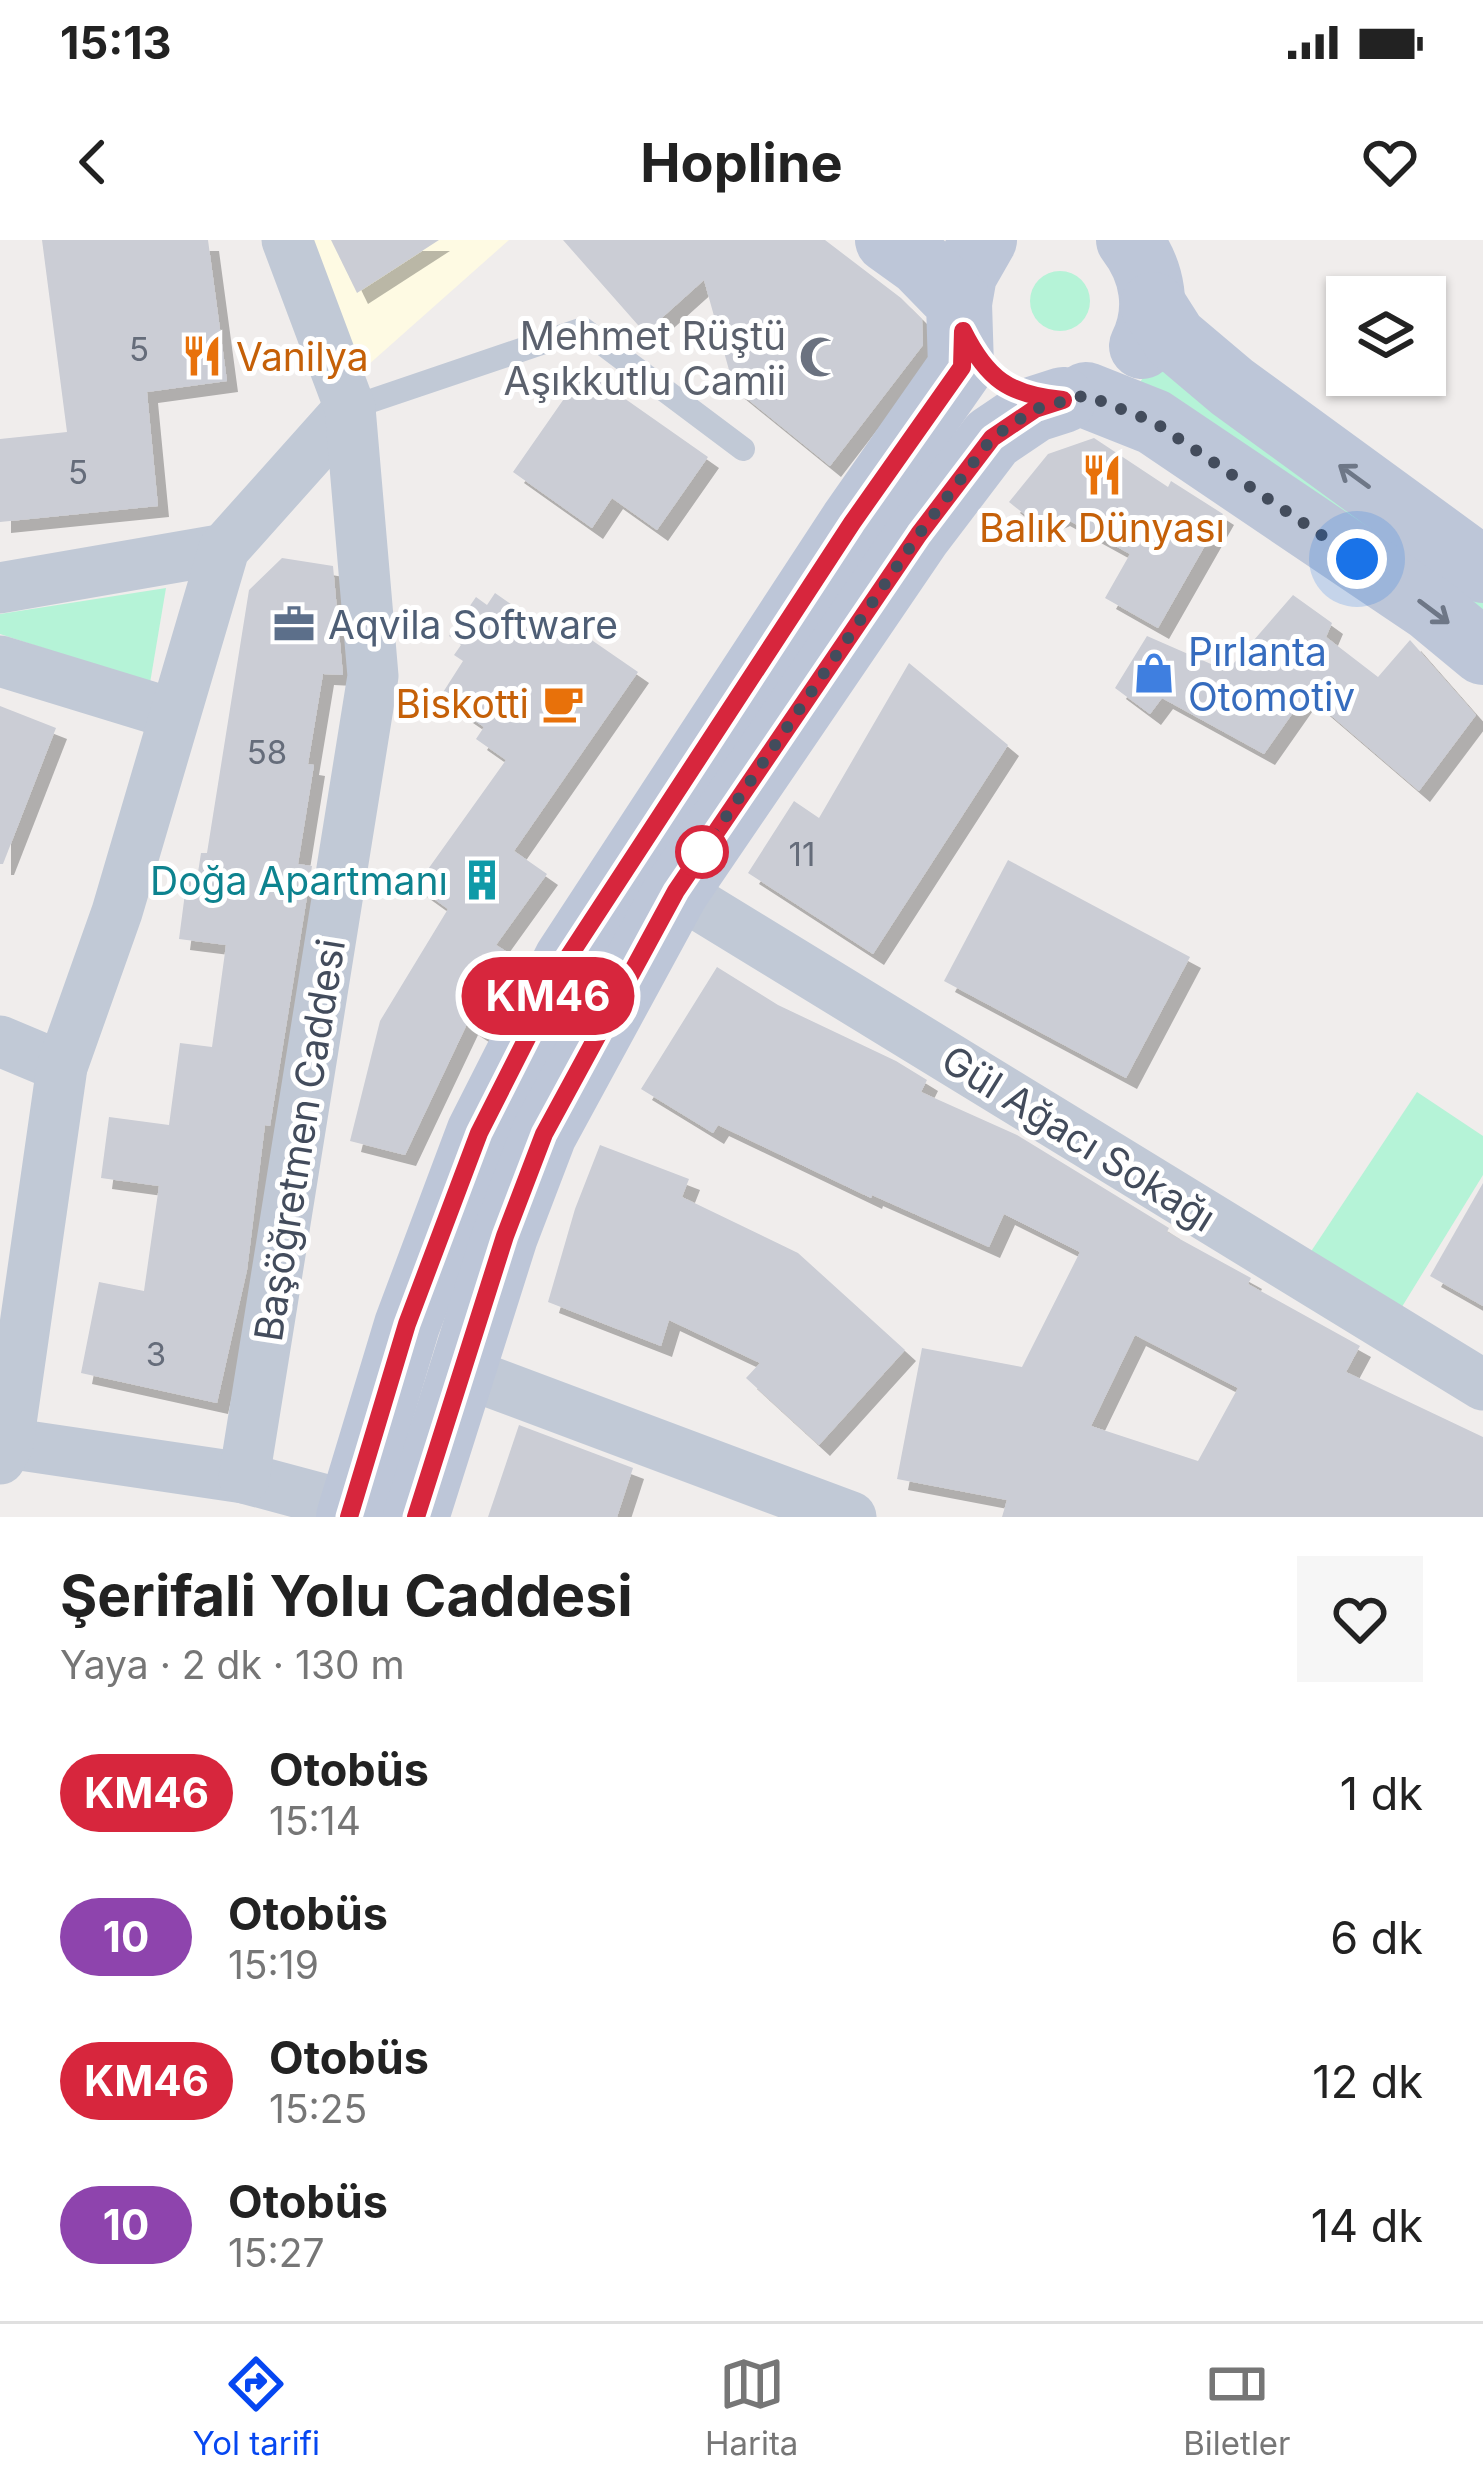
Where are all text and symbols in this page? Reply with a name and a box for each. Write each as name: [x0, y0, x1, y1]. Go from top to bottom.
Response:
text: 15:13: [60, 15, 172, 70]
icon: back: [60, 129, 126, 195]
icon: heart: [1357, 129, 1423, 195]
text: Hopline: [640, 130, 843, 195]
map controls: [1326, 276, 1446, 396]
button: layers: [1326, 276, 1446, 396]
place label: Mehmet Rüştü Aşıkkutlu Camii: [504, 312, 786, 404]
house number: 5: [129, 329, 149, 369]
restaurant icon: Vanilya: [179, 333, 225, 379]
place label: Vanilya: [236, 333, 369, 380]
mosque icon: Mehmet Rüştü Aşıkkutlu Camii: [797, 334, 843, 380]
house number: 5: [68, 452, 88, 492]
restaurant icon: Balık Dünyası: [1079, 452, 1125, 498]
one-way arrow: [1338, 464, 1371, 489]
place label: Balık Dünyası: [979, 504, 1225, 551]
your location: [1327, 529, 1387, 589]
one-way arrow: [1417, 599, 1450, 624]
office icon: Aqvila Software: [271, 601, 317, 647]
place label: Aqvila Software: [328, 601, 618, 648]
place label: Pırlanta Otomotiv: [1188, 628, 1355, 720]
shop icon: Pırlanta Otomotiv: [1131, 650, 1177, 696]
place label: Biskotti: [396, 680, 529, 727]
cafe icon: Biskotti: [540, 680, 586, 726]
house number: 58: [247, 732, 287, 772]
unlabelled marker: [677, 827, 727, 877]
house number: 11: [789, 834, 815, 874]
place label: Doğa Apartmanı: [150, 857, 448, 904]
building icon: Doğa Apartmanı: [459, 857, 505, 903]
street label: Başöğretmen Caddesi: [244, 935, 354, 1345]
line badge: KM46: [464, 957, 632, 1035]
text: KM46: [485, 970, 611, 1021]
street label: Gül Ağacı Sokağı: [934, 1035, 1224, 1241]
house number: 3: [146, 1334, 166, 1374]
button: heart: [1297, 1556, 1423, 1682]
text: Şerifali Yolu Caddesi: [60, 1561, 633, 1630]
text: Yaya · 2 dk · 130 m: [60, 1641, 405, 1688]
text: Otobüs: [269, 1742, 429, 1797]
text: 1 dk: [1340, 1766, 1423, 1821]
text: KM46: [84, 1767, 209, 1818]
text: 15:14: [269, 1797, 361, 1844]
text: Otobüs: [228, 1886, 388, 1941]
text: 6 dk: [1330, 1910, 1423, 1965]
text: 10: [103, 1911, 149, 1962]
text: 15:19: [228, 1941, 319, 1988]
text: Otobüs: [269, 2030, 429, 2085]
text: 12 dk: [1312, 2054, 1423, 2109]
text: KM46: [84, 2055, 209, 2106]
text: 15:25: [269, 2085, 367, 2132]
text: Otobüs: [228, 2174, 388, 2229]
text: 14 dk: [1311, 2198, 1423, 2253]
text: 10: [103, 2199, 149, 2250]
text: 15:27: [228, 2229, 325, 2276]
tab: Yol tarifi: [192, 2351, 320, 2463]
tab: Harita: [705, 2351, 798, 2463]
tab: Biletler: [1183, 2351, 1291, 2463]

